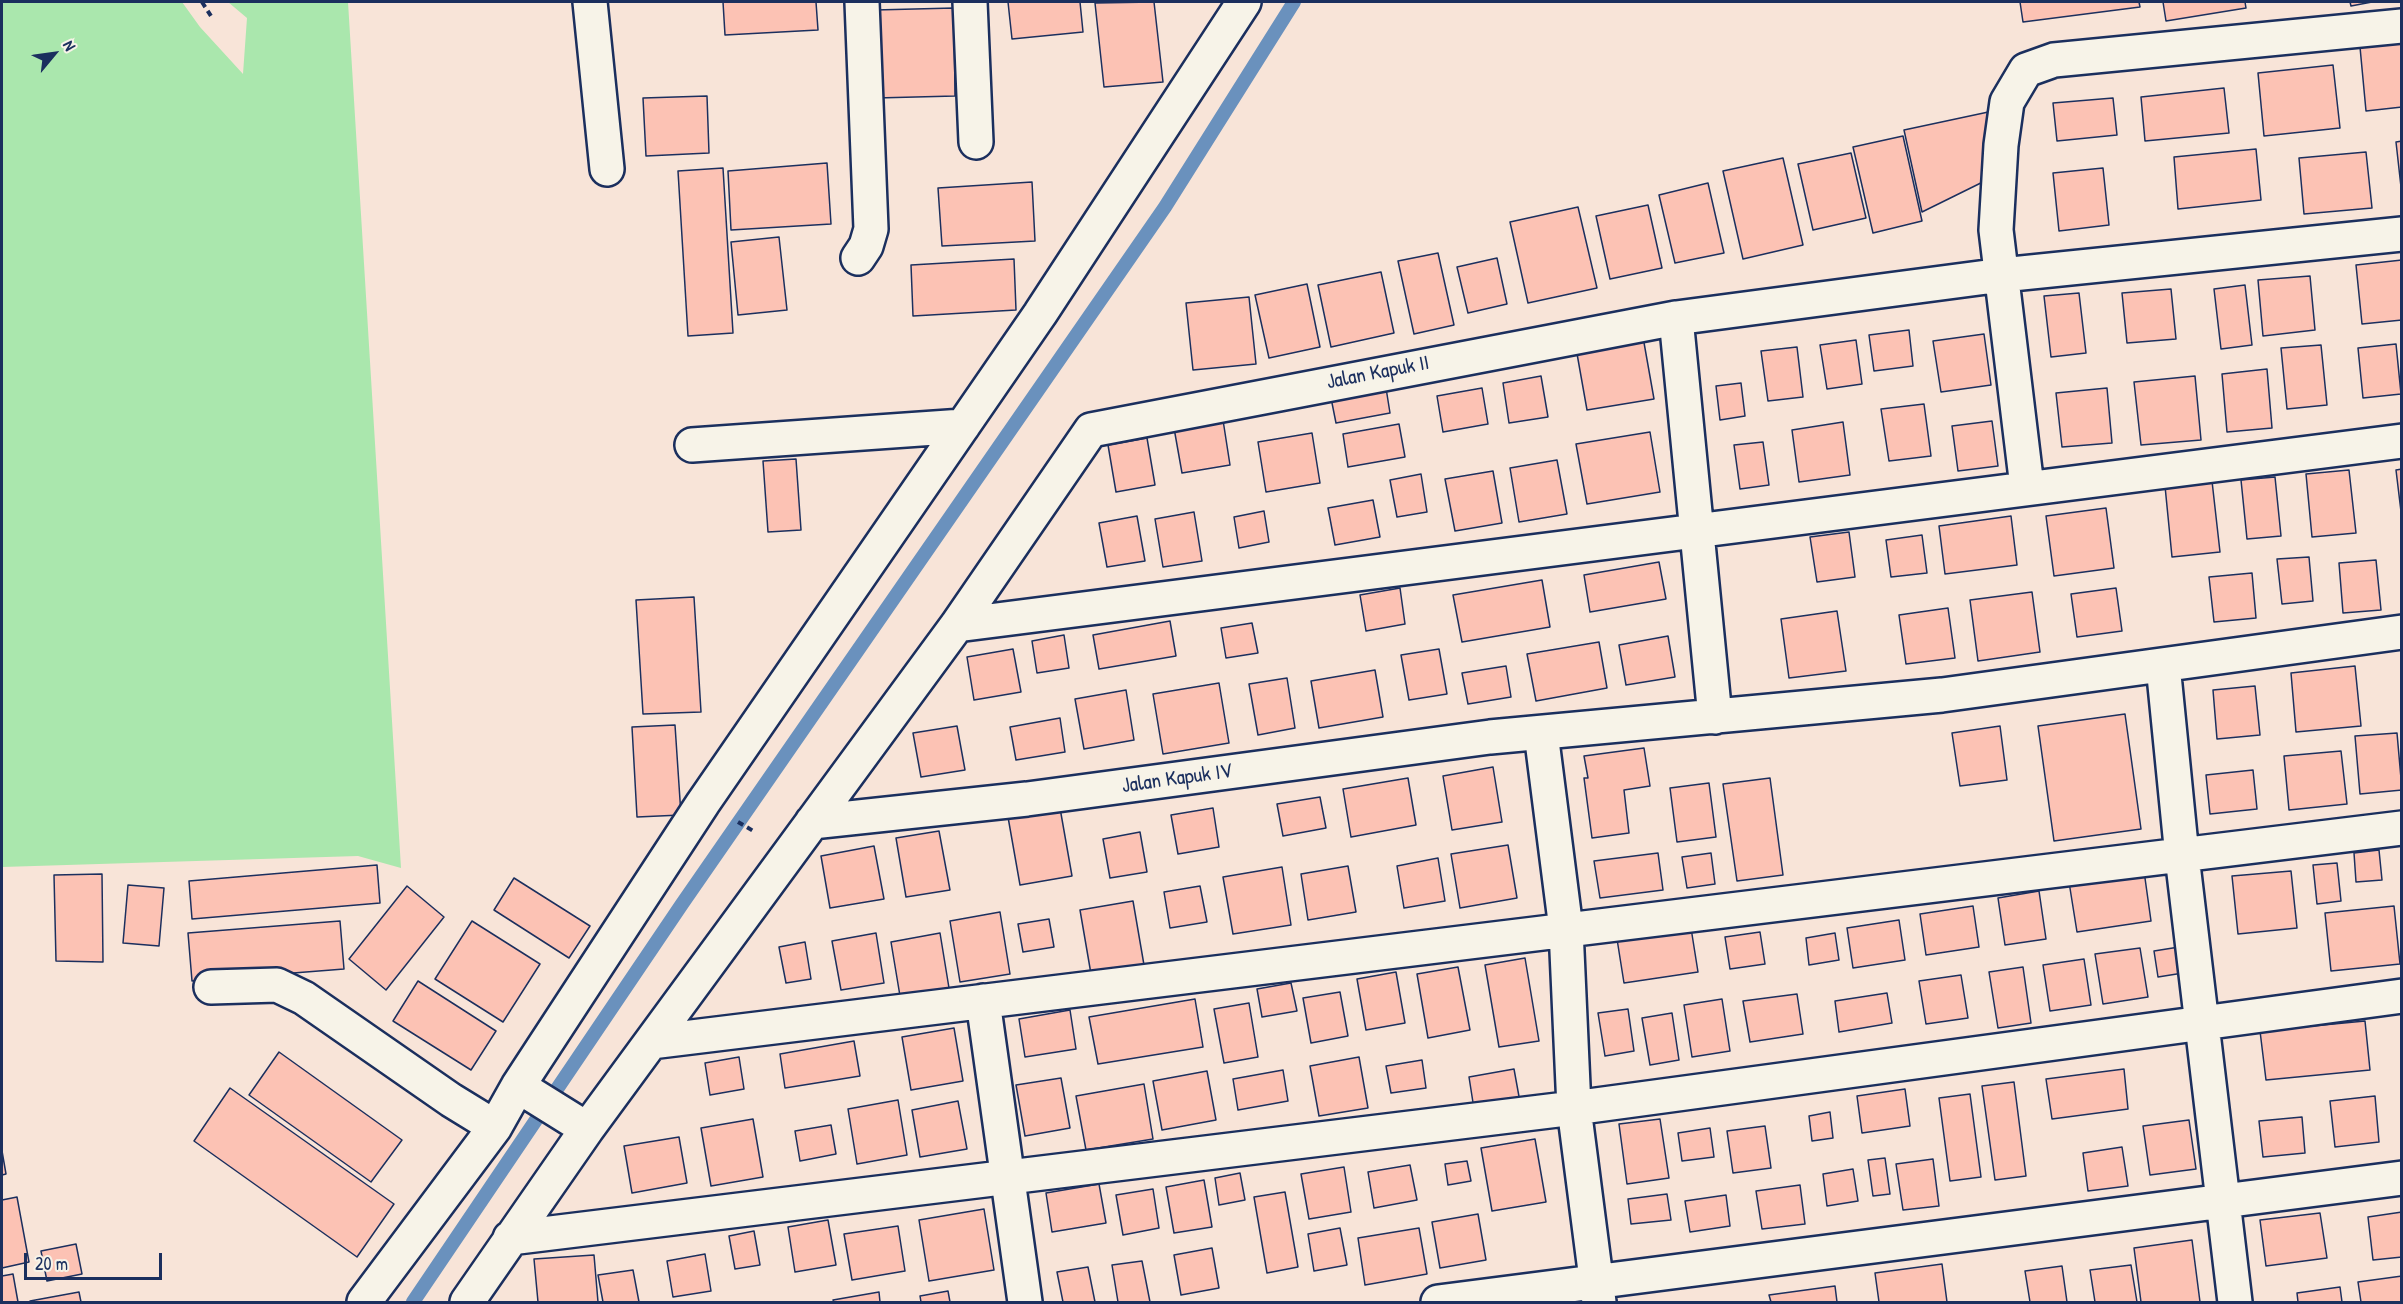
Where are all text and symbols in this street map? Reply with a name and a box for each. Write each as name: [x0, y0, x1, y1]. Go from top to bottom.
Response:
north arrow: [24, 24, 84, 84]
text: N: [58, 36, 81, 54]
street label: Jalan Kapuk II: [1324, 351, 1432, 395]
street label: Jalan Kapuk IV: [1120, 759, 1234, 799]
scale bar: [27, 1241, 165, 1279]
text: 20 m: [35, 1251, 68, 1276]

